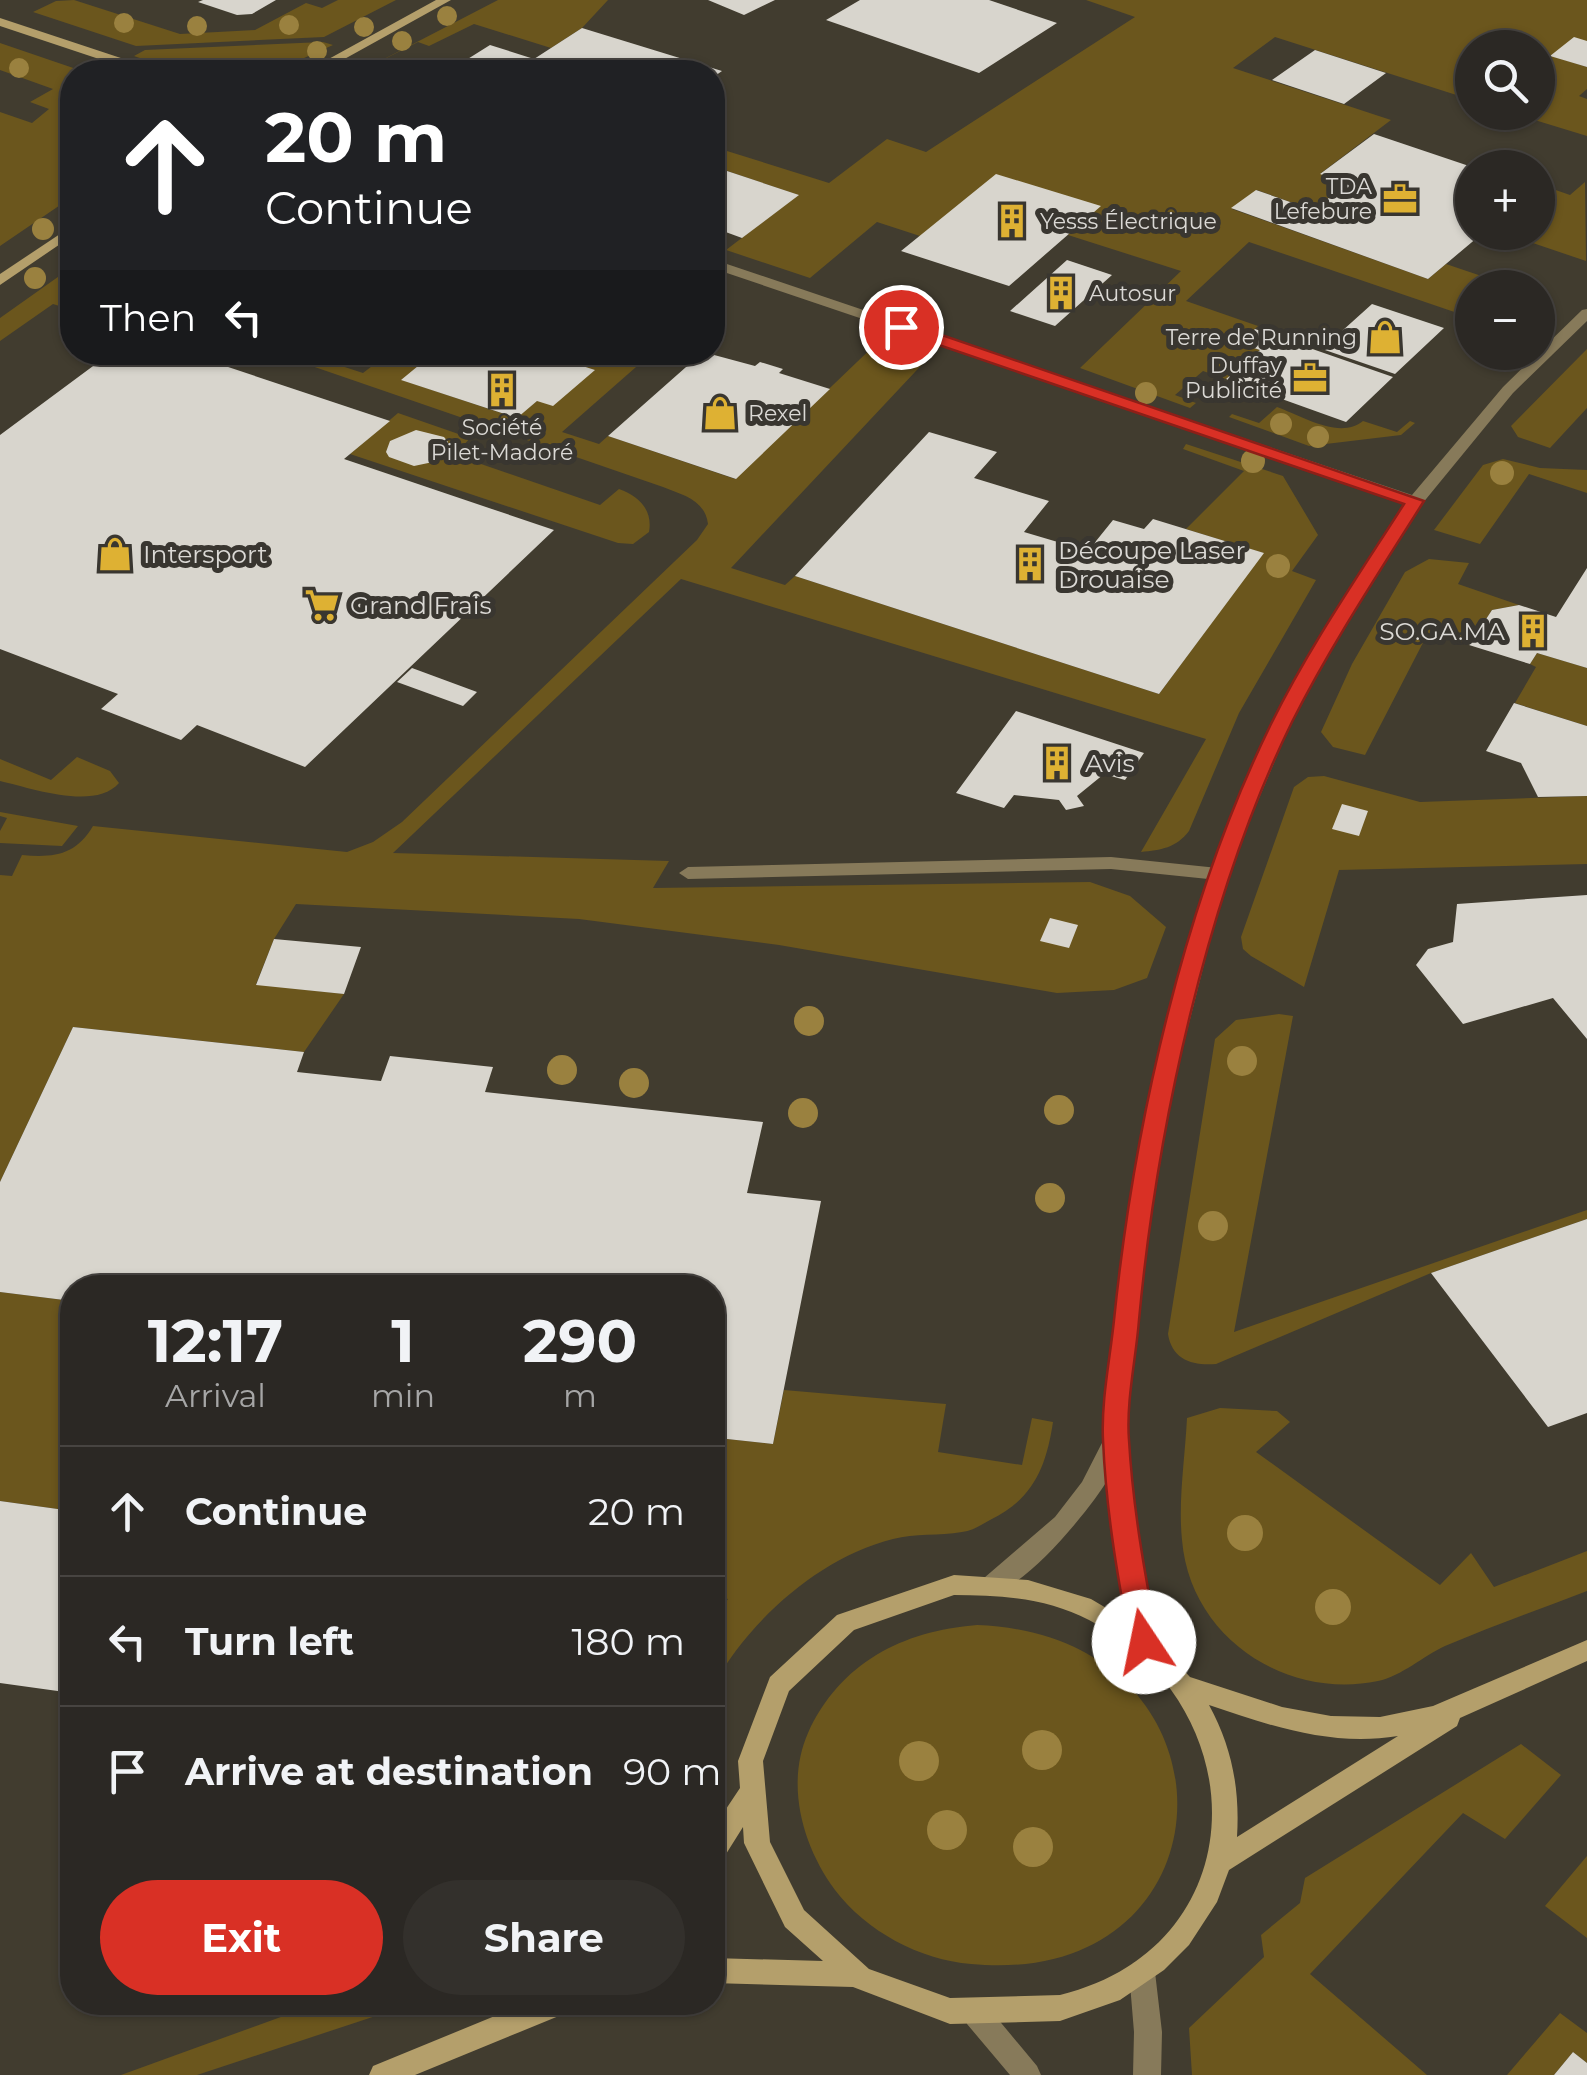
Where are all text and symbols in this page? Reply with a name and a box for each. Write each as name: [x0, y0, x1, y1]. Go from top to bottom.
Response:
map controls: [1455, 30, 1555, 370]
button: search: [1455, 30, 1555, 130]
text: 20 m: [265, 94, 447, 180]
icon: ahead: [100, 100, 230, 230]
button: +: [1455, 150, 1555, 250]
place label: TDA Lefebure: [1274, 173, 1372, 225]
text: Continue: [265, 180, 473, 235]
office icon: TDA Lefebure: [1381, 180, 1419, 218]
building icon: Yesss Électrique: [993, 202, 1031, 240]
place label: Yesss Électrique: [1040, 208, 1217, 235]
button: −: [1455, 270, 1555, 370]
building icon: Autosur: [1042, 274, 1080, 312]
place label: Autosur: [1089, 280, 1176, 307]
pin: [859, 285, 944, 370]
icon: left: [216, 290, 271, 345]
text: Then: [100, 294, 196, 341]
icon: arrive: [874, 300, 929, 355]
shop icon: Terre de Running: [1366, 318, 1404, 356]
place label: Terre de Running: [1166, 324, 1357, 351]
place label: Duffay Publicité: [1185, 352, 1282, 404]
office icon: Duffay Publicité: [1291, 359, 1329, 397]
building icon: Société Pilet-Madoré: [483, 371, 521, 409]
shop icon: Rexel: [701, 394, 739, 432]
place label: Rexel: [748, 400, 807, 427]
place label: Société Pilet-Madoré: [431, 414, 573, 466]
shop icon: Intersport: [96, 535, 134, 573]
place label: Découpe Laser Drouaise: [1058, 535, 1245, 594]
place label: Intersport: [143, 539, 268, 569]
building icon: Découpe Laser Drouaise: [1011, 545, 1049, 583]
supermarket icon: Grand Frais: [303, 586, 341, 624]
place label: Grand Frais: [350, 590, 492, 620]
building icon: SO.GA.MA: [1514, 612, 1552, 650]
place label: SO.GA.MA: [1379, 616, 1505, 646]
building icon: Avis: [1038, 744, 1076, 782]
place label: Avis: [1085, 748, 1135, 778]
text: 12:17: [148, 1304, 283, 1377]
text: 1: [391, 1304, 415, 1377]
text: 290: [523, 1304, 637, 1377]
text: Arrival: [165, 1376, 266, 1415]
text: min: [371, 1376, 435, 1415]
text: m: [563, 1376, 597, 1415]
icon: ahead: [100, 1484, 155, 1539]
text: Continue: [185, 1488, 367, 1535]
text: 20 m: [588, 1488, 685, 1535]
position arrow: [1092, 1590, 1196, 1694]
icon: left: [100, 1614, 155, 1669]
text: Turn left: [185, 1618, 354, 1665]
text: 180 m: [572, 1618, 685, 1665]
icon: arrive: [100, 1744, 155, 1799]
text: Arrive at destination: [185, 1748, 593, 1795]
text: 90 m: [623, 1748, 721, 1795]
button: Exit: [100, 1880, 383, 1995]
button: Share: [403, 1880, 685, 1995]

